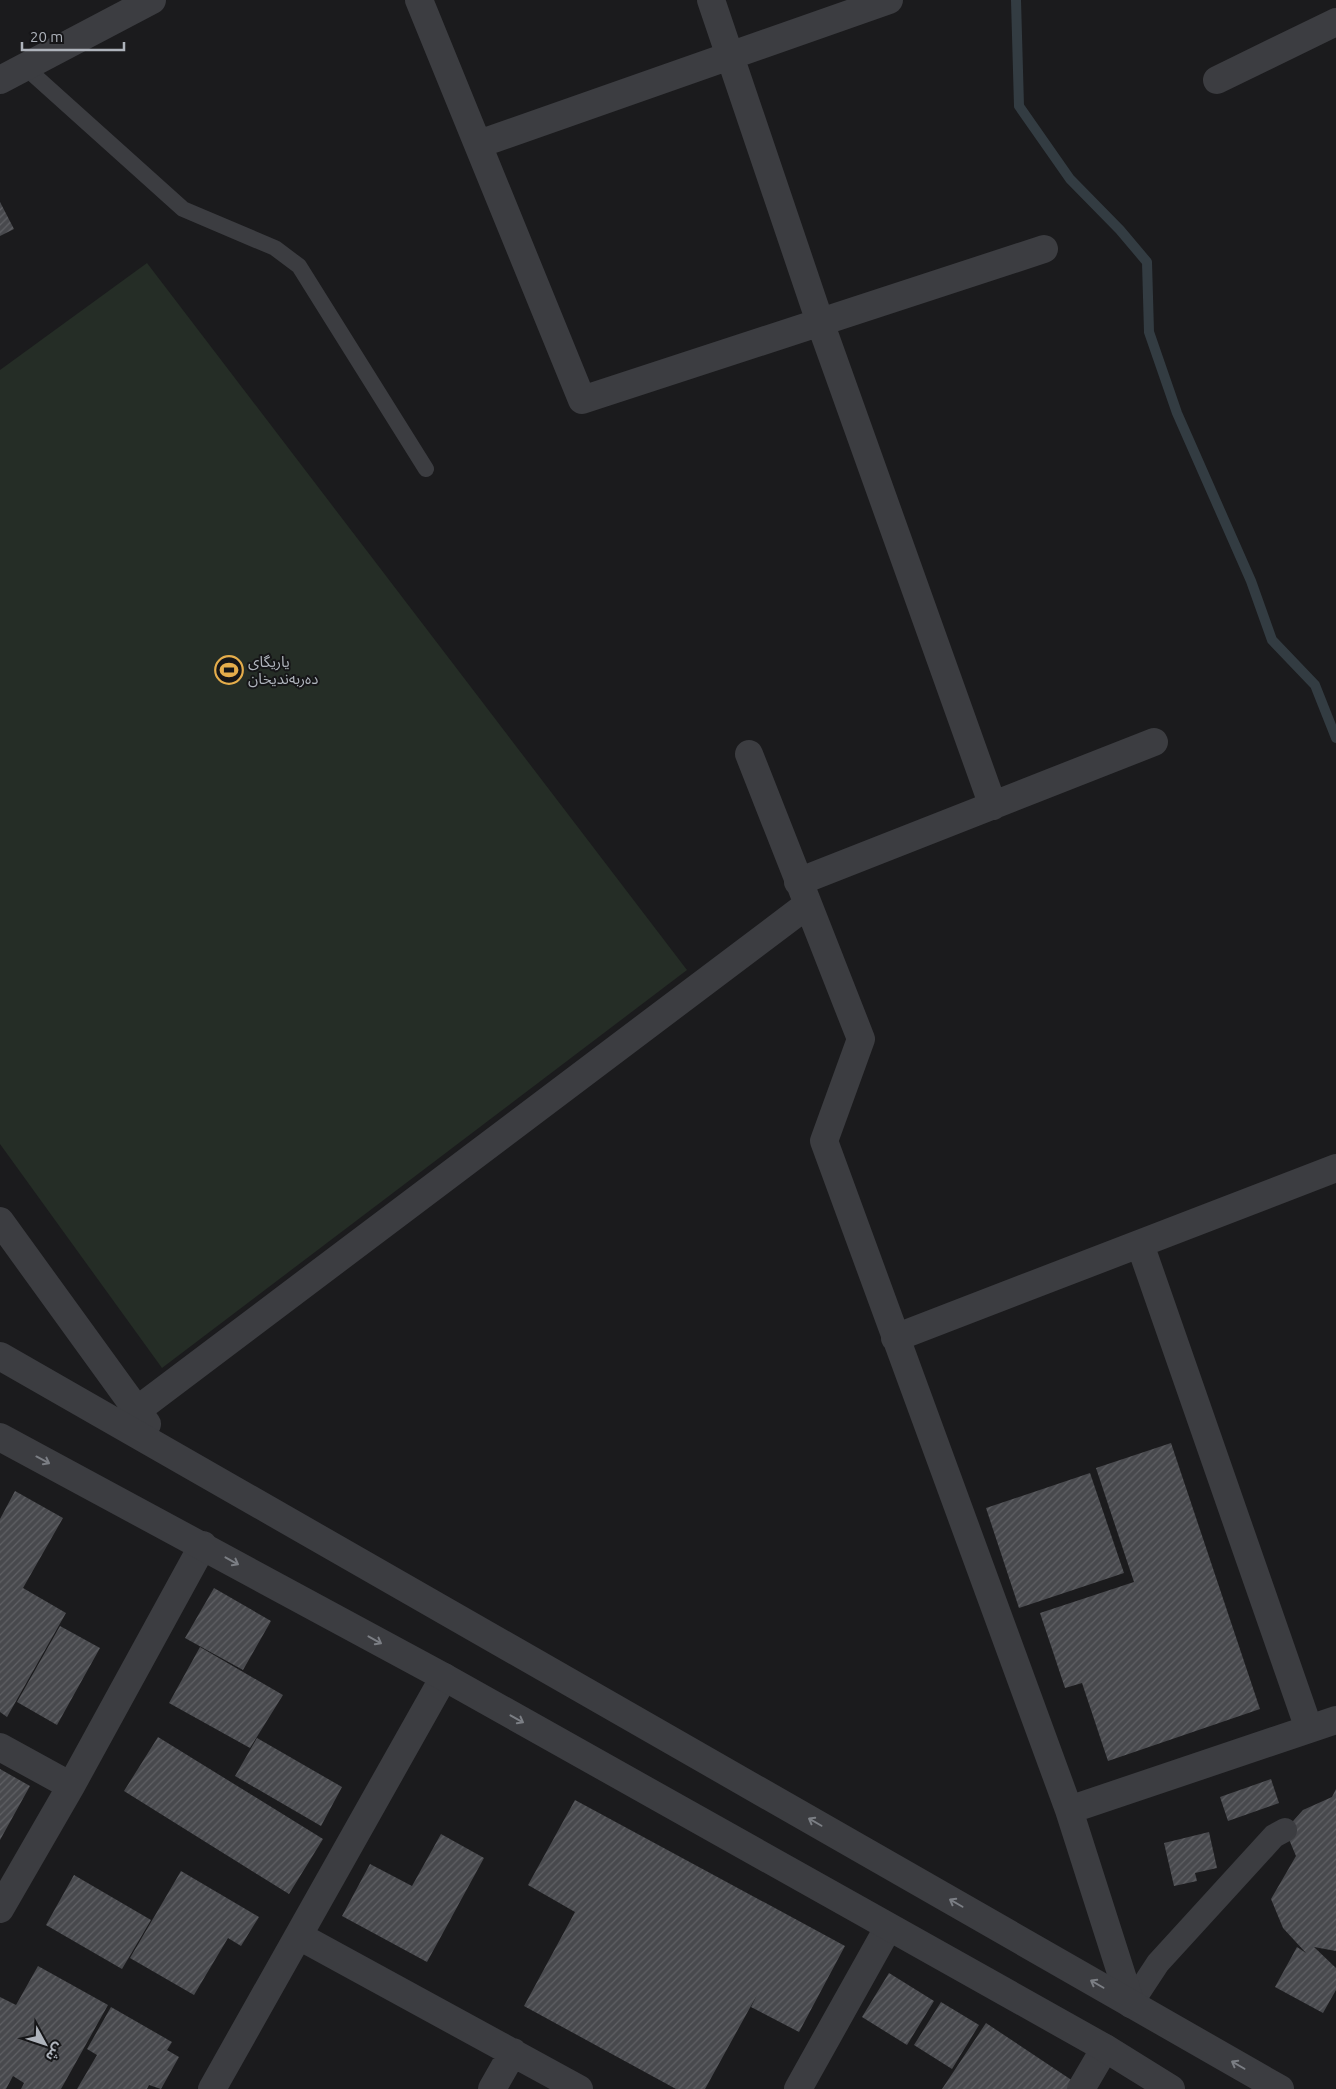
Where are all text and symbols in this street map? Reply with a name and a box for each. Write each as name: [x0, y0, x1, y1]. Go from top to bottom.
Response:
scale bar: [22, 20, 125, 52]
text: 20 m: [30, 28, 63, 45]
place label: یاریگاى ده‌ربه‌ندیخان: [248, 653, 318, 688]
sports icon: یاریگاى ده‌ربه‌ندیخان: [214, 655, 244, 685]
one-way arrow: [35, 1456, 50, 1465]
one-way arrow: [225, 1557, 239, 1567]
one-way arrow: [367, 1635, 382, 1645]
one-way arrow: [509, 1714, 523, 1724]
one-way arrow: [808, 1817, 822, 1827]
one-way arrow: [949, 1898, 963, 1908]
one-way arrow: [1090, 1979, 1104, 1989]
north arrow: [20, 2019, 70, 2069]
text: ش: [43, 2040, 67, 2065]
one-way arrow: [1230, 2060, 1245, 2070]

